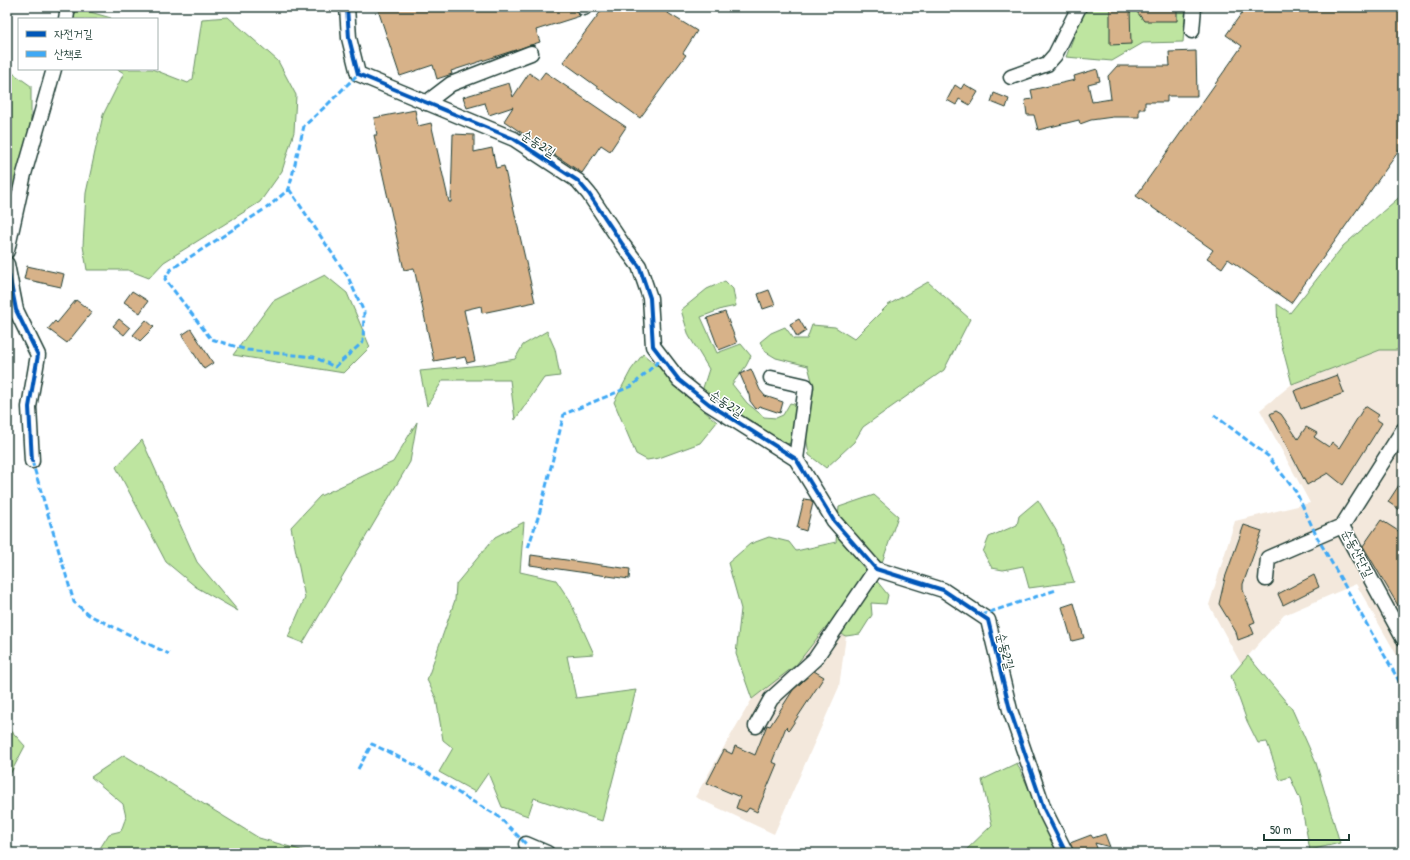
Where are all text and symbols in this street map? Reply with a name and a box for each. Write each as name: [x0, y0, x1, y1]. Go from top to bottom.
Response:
legend: [18, 18, 158, 70]
text: 자전거길: [54, 25, 93, 42]
text: 산책로: [54, 45, 83, 62]
street label: 순동2길: [518, 125, 560, 161]
street label: 순동2길: [706, 385, 748, 421]
street label: 순동산단길: [1338, 526, 1378, 580]
street label: 순동2길: [993, 631, 1019, 671]
scale bar: [1264, 816, 1349, 842]
text: 50 m: [1270, 821, 1291, 838]

